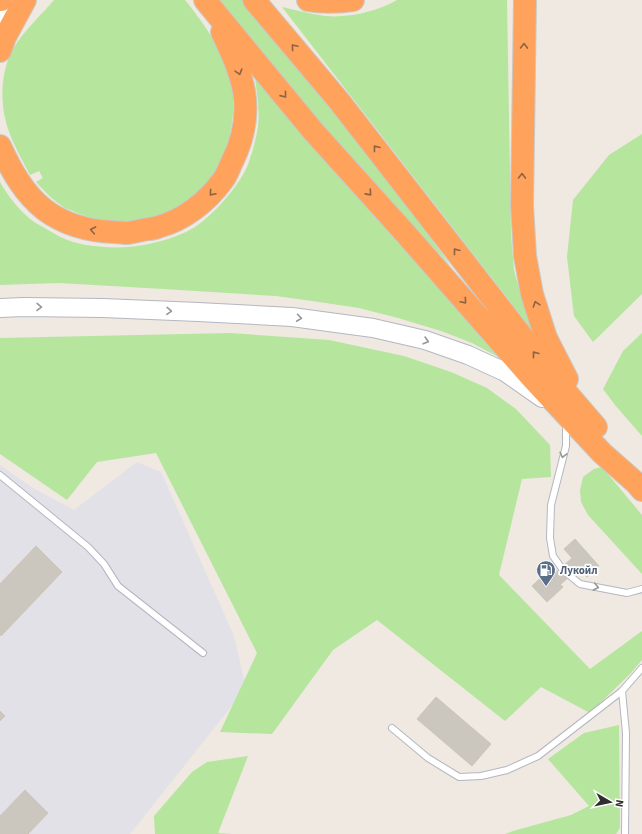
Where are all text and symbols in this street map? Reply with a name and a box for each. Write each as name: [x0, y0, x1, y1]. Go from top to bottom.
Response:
one-way arrow: [520, 43, 528, 49]
one-way arrow: [292, 44, 299, 52]
one-way arrow: [234, 69, 242, 75]
one-way arrow: [279, 91, 286, 98]
one-way arrow: [374, 146, 381, 153]
one-way arrow: [518, 173, 526, 179]
one-way arrow: [209, 188, 216, 196]
one-way arrow: [364, 188, 372, 196]
one-way arrow: [90, 226, 97, 235]
one-way arrow: [453, 248, 460, 255]
one-way arrow: [460, 296, 467, 304]
one-way arrow: [532, 301, 540, 308]
one-way arrow: [36, 303, 42, 311]
one-way arrow: [166, 306, 172, 315]
one-way arrow: [296, 313, 302, 322]
one-way arrow: [423, 336, 430, 345]
one-way arrow: [533, 351, 540, 358]
one-way arrow: [560, 452, 568, 458]
fuel station icon: Лукойл: [535, 559, 557, 587]
place label: Лукойл: [559, 563, 598, 578]
one-way arrow: [593, 582, 599, 590]
north arrow: [590, 782, 630, 822]
text: N: [611, 799, 627, 808]

